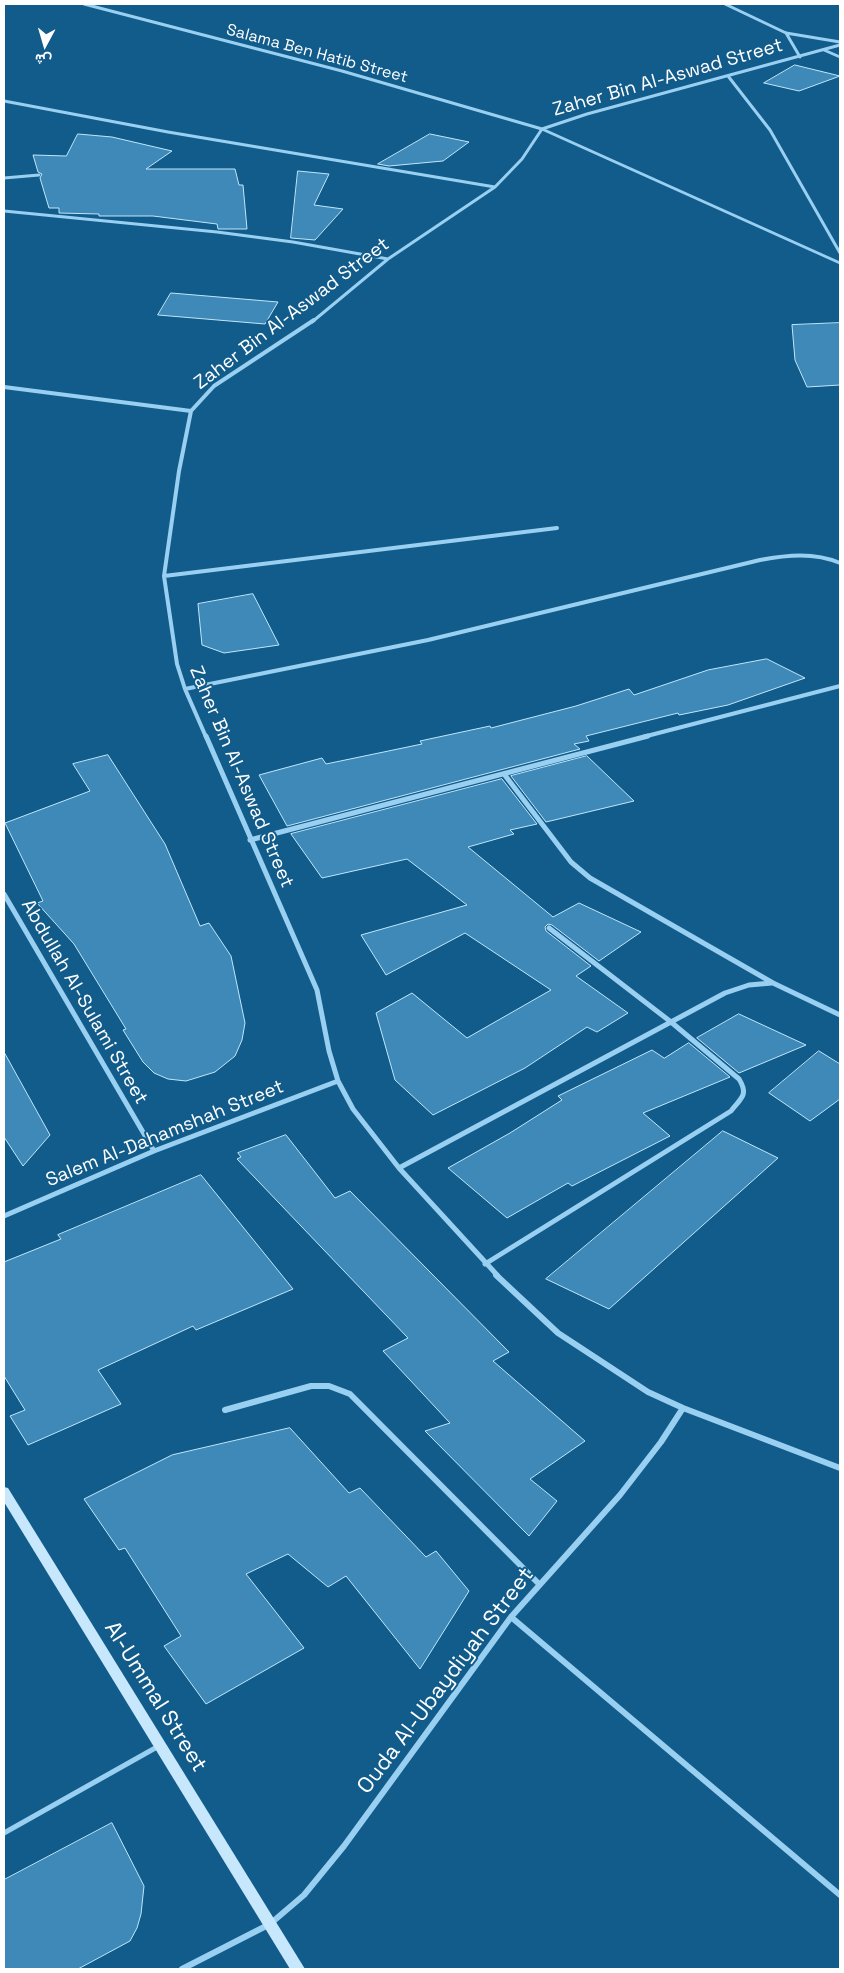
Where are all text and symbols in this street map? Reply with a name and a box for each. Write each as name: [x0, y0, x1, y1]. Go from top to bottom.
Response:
north arrow: [20, 20, 70, 70]
street label: Salama Ben Hatib Street: [224, 21, 410, 87]
street label: Zaher Bin Al-Aswad Street: [550, 34, 786, 122]
text: ش: [34, 50, 53, 70]
street label: Zaher Bin Al-Aswad Street: [190, 233, 394, 395]
street label: Zaher Bin Al-Aswad Street: [184, 663, 298, 891]
street label: Abdullah Al-Sulami Street: [16, 895, 152, 1109]
street label: Salem Al-Dahamshah Street: [43, 1076, 287, 1192]
street label: Ouda Al-Ubaydiyah Street: [352, 1563, 540, 1799]
street label: Al-Ummal Street: [98, 1617, 212, 1777]

